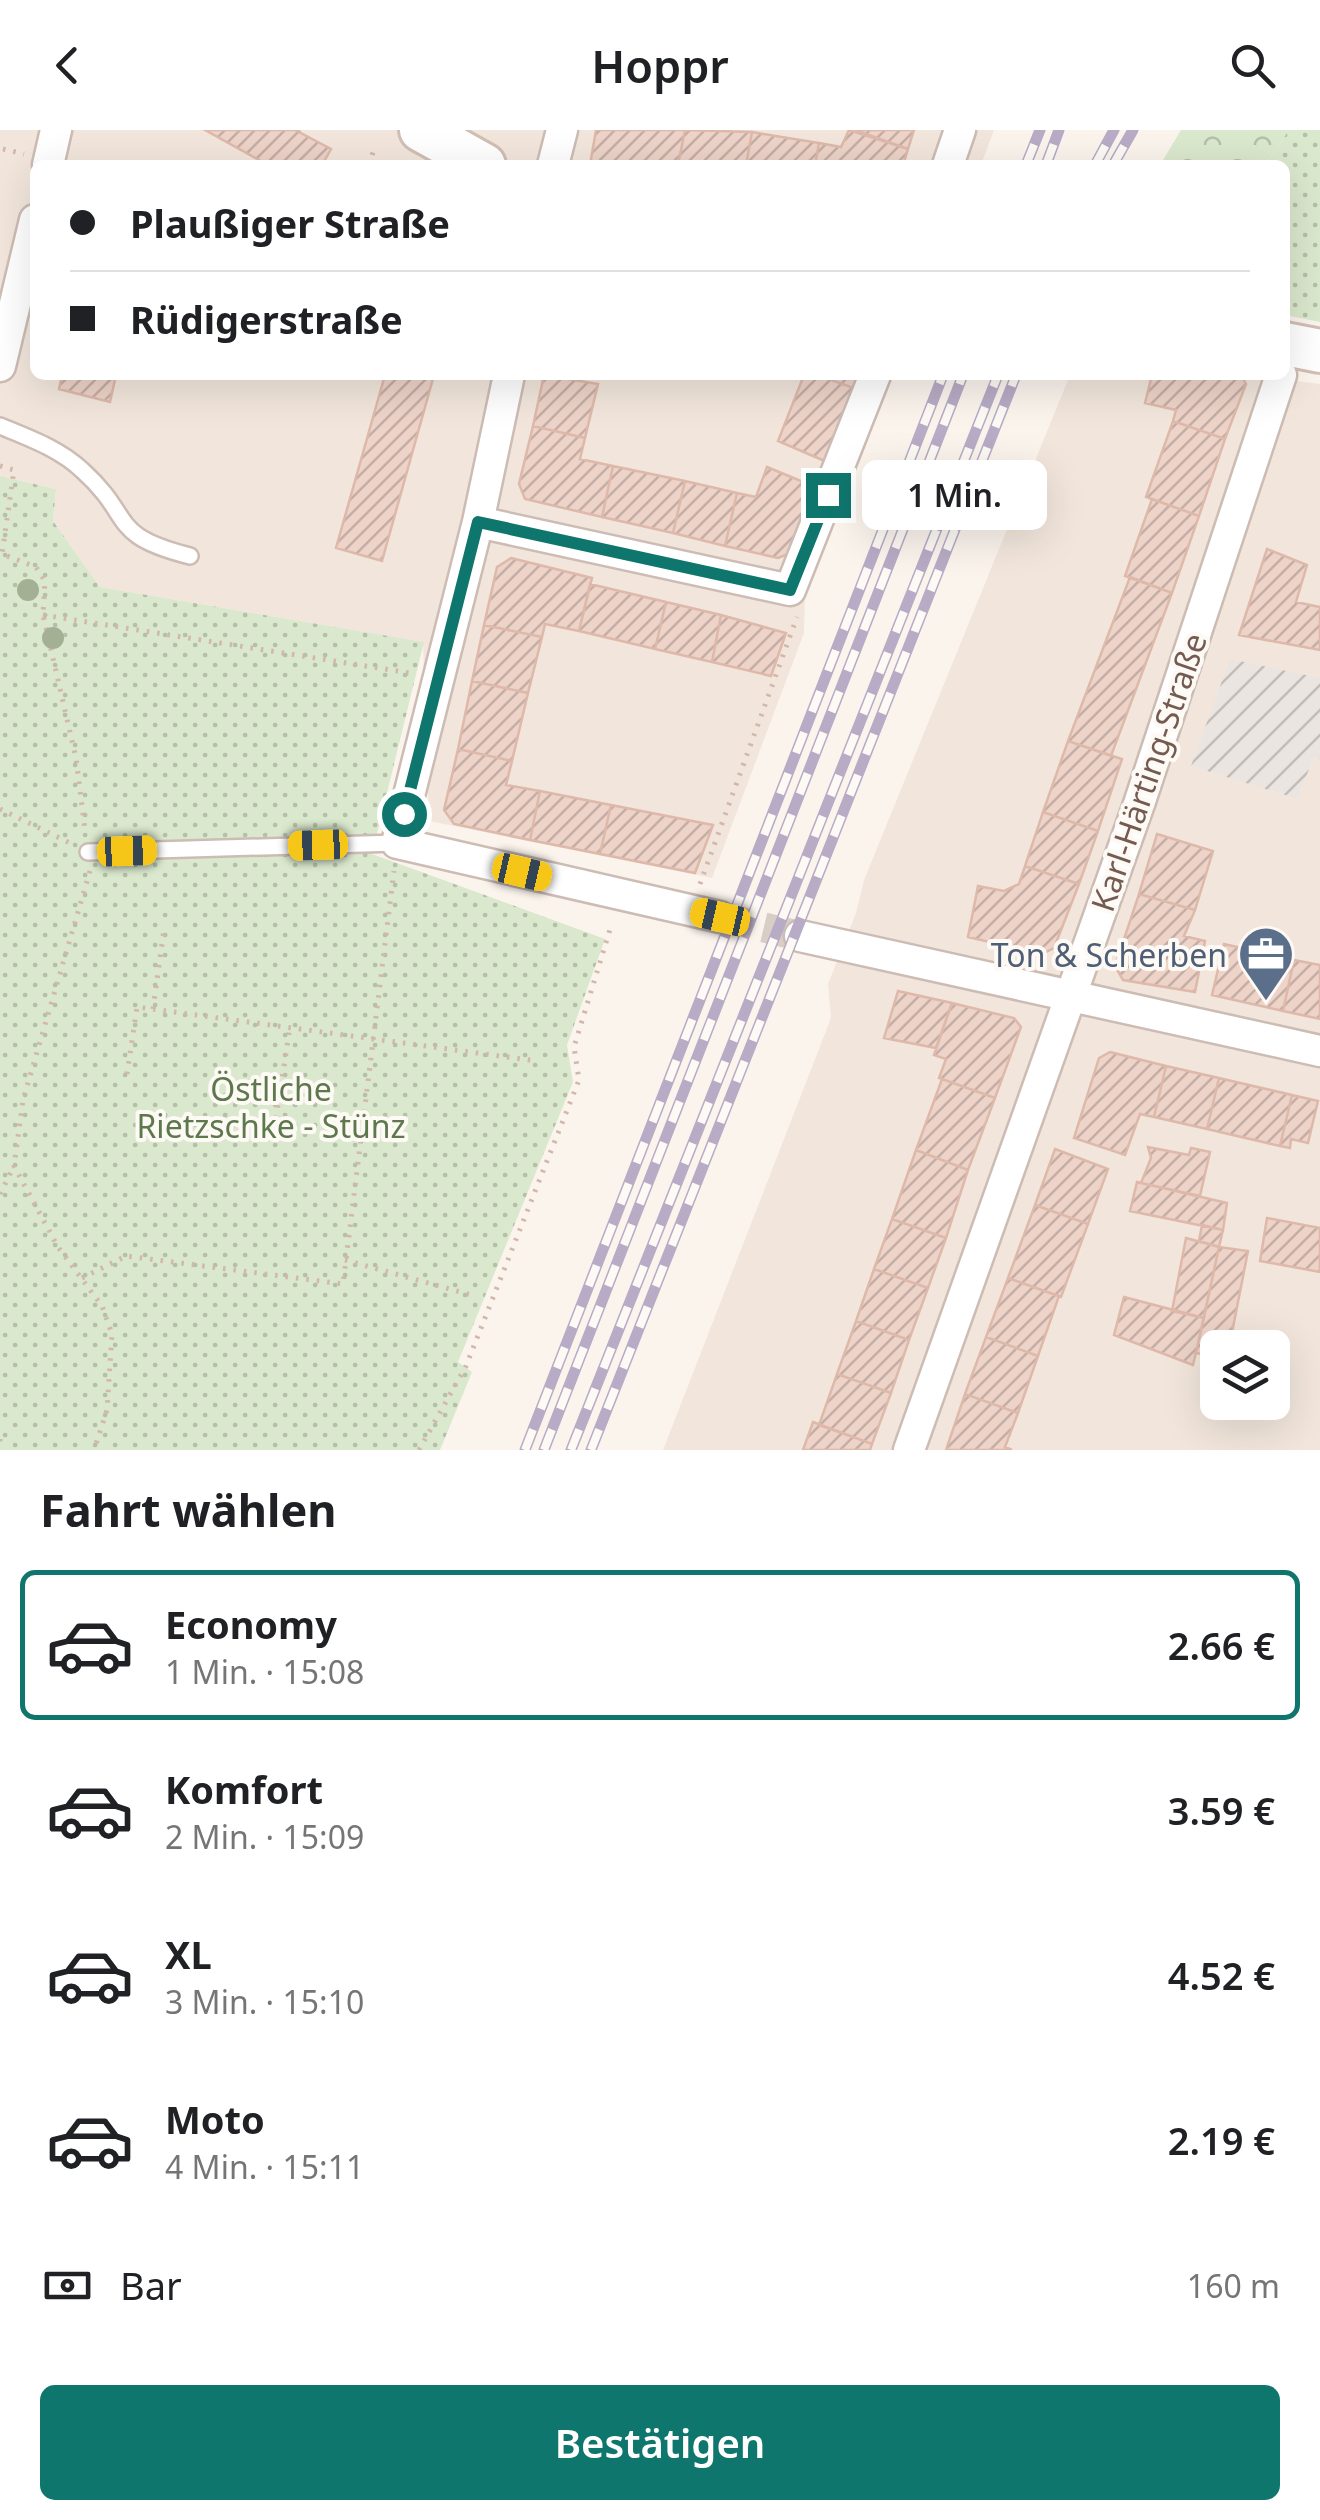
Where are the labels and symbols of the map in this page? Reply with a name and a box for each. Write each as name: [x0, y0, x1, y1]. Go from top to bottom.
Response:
callout: 1 Min.: [863, 460, 1048, 530]
route end: [806, 473, 851, 518]
street label: Karl-Härting-Straße: [1080, 627, 1216, 917]
route start: [382, 792, 427, 837]
car: [287, 829, 349, 861]
car: [96, 835, 158, 867]
car: [489, 851, 555, 893]
car: [687, 896, 753, 938]
office icon: Ton & Scherben: [1236, 924, 1296, 1003]
place label: Ton & Scherben: [991, 933, 1227, 976]
park label: Östliche Rietzschke - Stünz: [136, 1067, 406, 1147]

